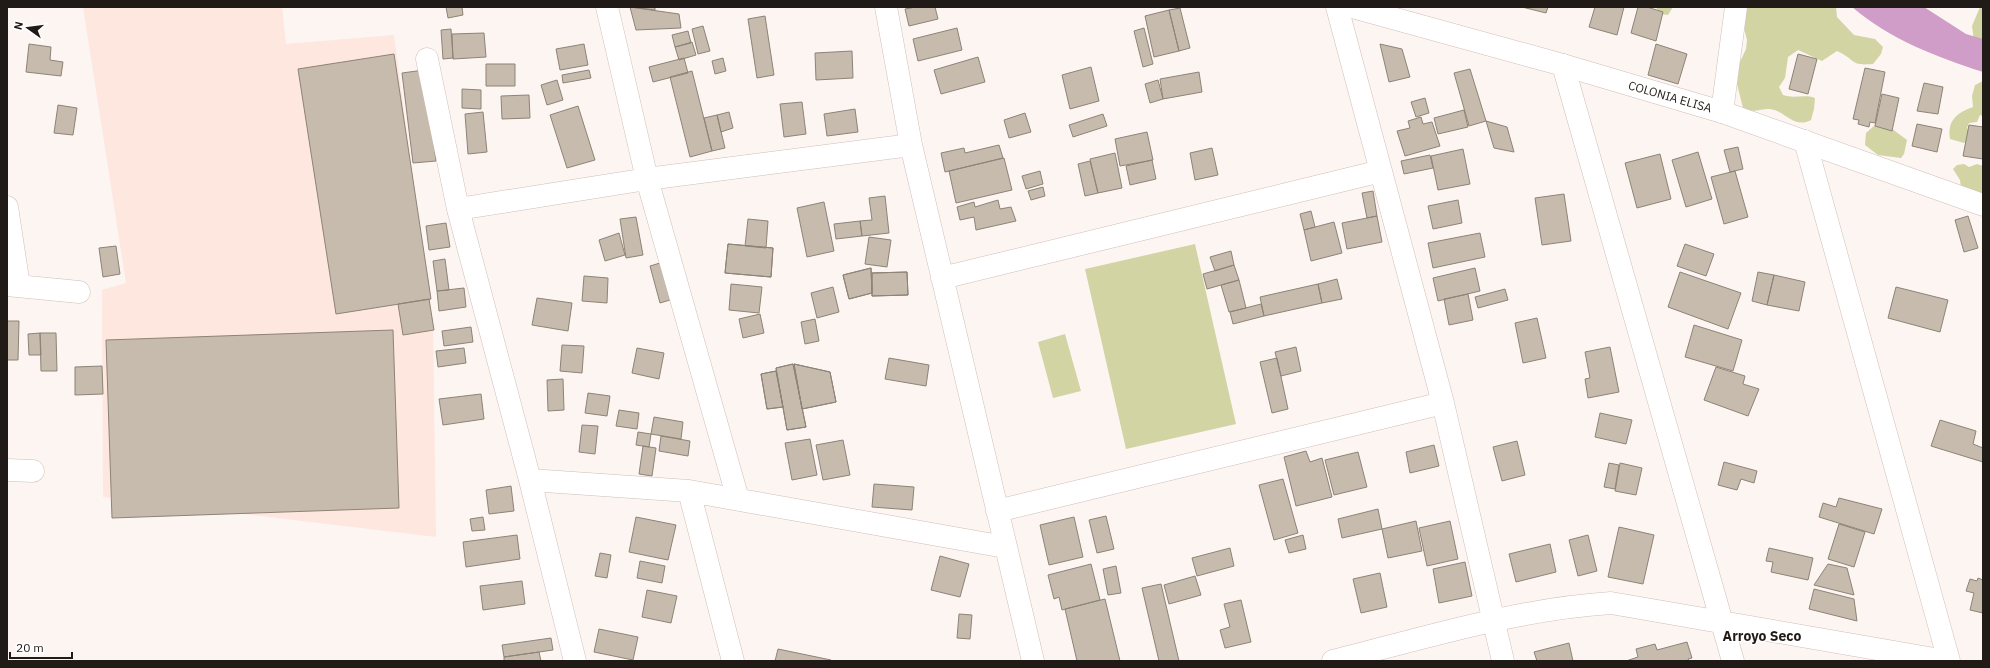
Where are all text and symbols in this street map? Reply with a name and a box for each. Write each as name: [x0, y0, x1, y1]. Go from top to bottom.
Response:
north arrow: [8, 8, 48, 48]
text: N: [11, 20, 26, 31]
street label: COLONIA ELISA: [1627, 77, 1714, 116]
district label: Arroyo Seco: [1723, 627, 1802, 645]
scale bar: [10, 634, 72, 660]
text: 20 m: [16, 640, 44, 655]

